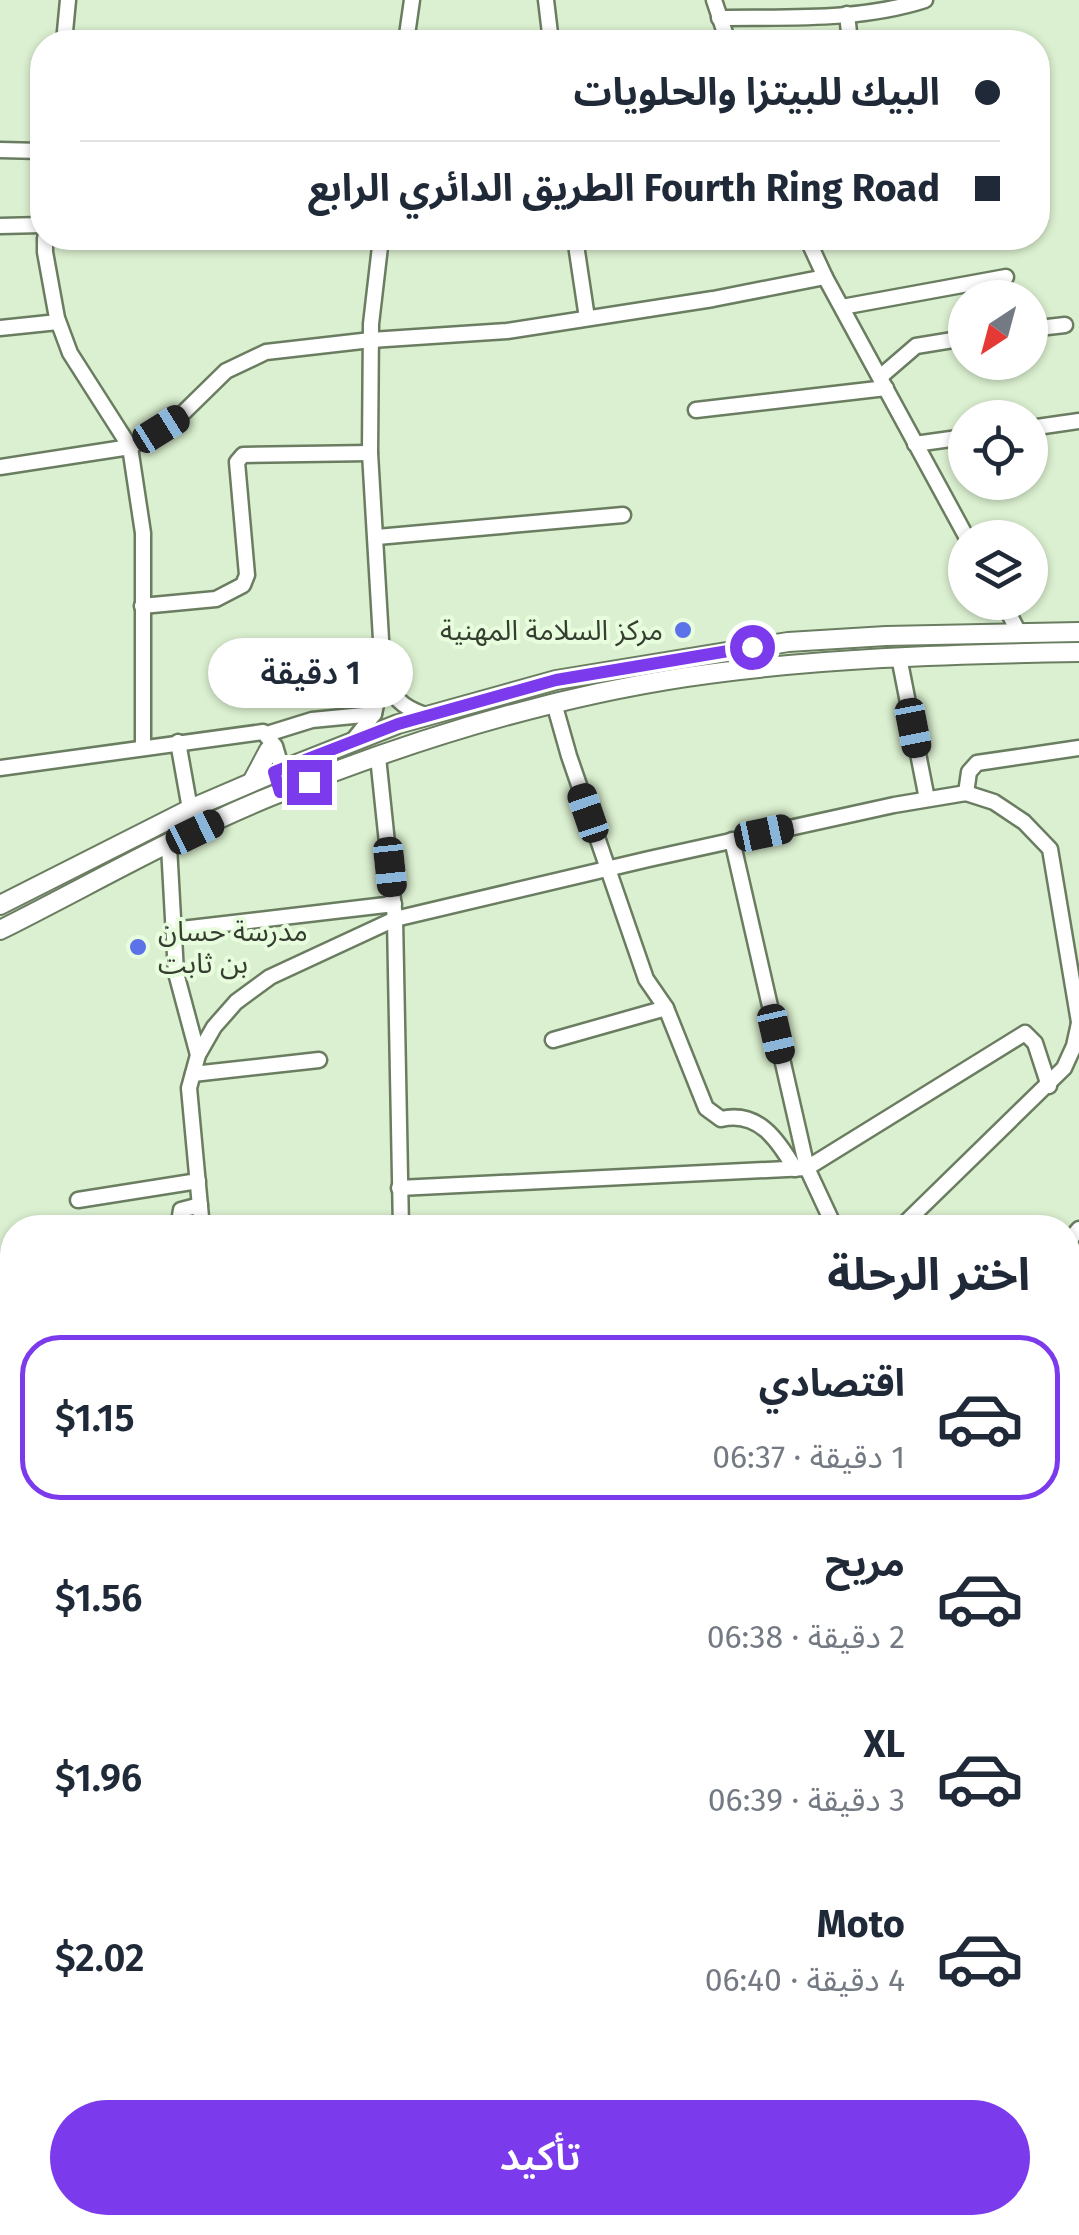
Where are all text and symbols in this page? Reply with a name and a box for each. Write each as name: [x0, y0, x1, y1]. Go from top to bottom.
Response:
text: البيك للبيتزا والحلويات: [574, 69, 940, 115]
text: Fourth Ring Road الطريق الدائري الرابع: [308, 165, 940, 211]
north arrow: [948, 280, 1048, 380]
map controls: [948, 280, 1048, 620]
car: [128, 400, 194, 458]
button: locate: [948, 400, 1048, 500]
button: layers: [948, 520, 1048, 620]
place label: مركز السلامة المهنية: [440, 614, 663, 647]
marker: مركز السلامة المهنية: [672, 619, 694, 641]
route start: [730, 625, 775, 670]
callout: 1 دقيقة: [206, 637, 412, 707]
text: 1 دقيقة: [260, 654, 361, 692]
car: [893, 696, 933, 760]
route end: [287, 760, 332, 805]
car: [564, 780, 612, 846]
car: [161, 805, 229, 859]
car: [732, 812, 796, 854]
car: [372, 836, 408, 898]
place label: مدرسة حسان بن ثابت: [158, 915, 308, 980]
marker: مدرسة حسان بن ثابت: [127, 936, 149, 958]
car: [755, 1001, 797, 1067]
text: اختر الرحلة: [827, 1248, 1030, 1302]
text: اقتصادي: [759, 1360, 905, 1406]
icon: car: [935, 1373, 1025, 1463]
text: $1.15: [55, 1395, 134, 1441]
text: 1 دقيقة · 06:37: [712, 1438, 905, 1476]
text: مريح: [825, 1540, 905, 1586]
icon: car: [935, 1553, 1025, 1643]
text: $1.56: [55, 1575, 142, 1621]
text: 2 دقيقة · 06:38: [707, 1618, 905, 1656]
text: XL: [863, 1721, 905, 1767]
icon: car: [935, 1733, 1025, 1823]
text: $1.96: [55, 1755, 142, 1801]
text: 3 دقيقة · 06:39: [708, 1781, 905, 1819]
text: Moto: [817, 1901, 905, 1947]
icon: car: [935, 1913, 1025, 2003]
text: $2.02: [55, 1935, 144, 1981]
text: 4 دقيقة · 06:40: [705, 1961, 905, 1999]
button: تأكيد: [50, 2100, 1030, 2215]

